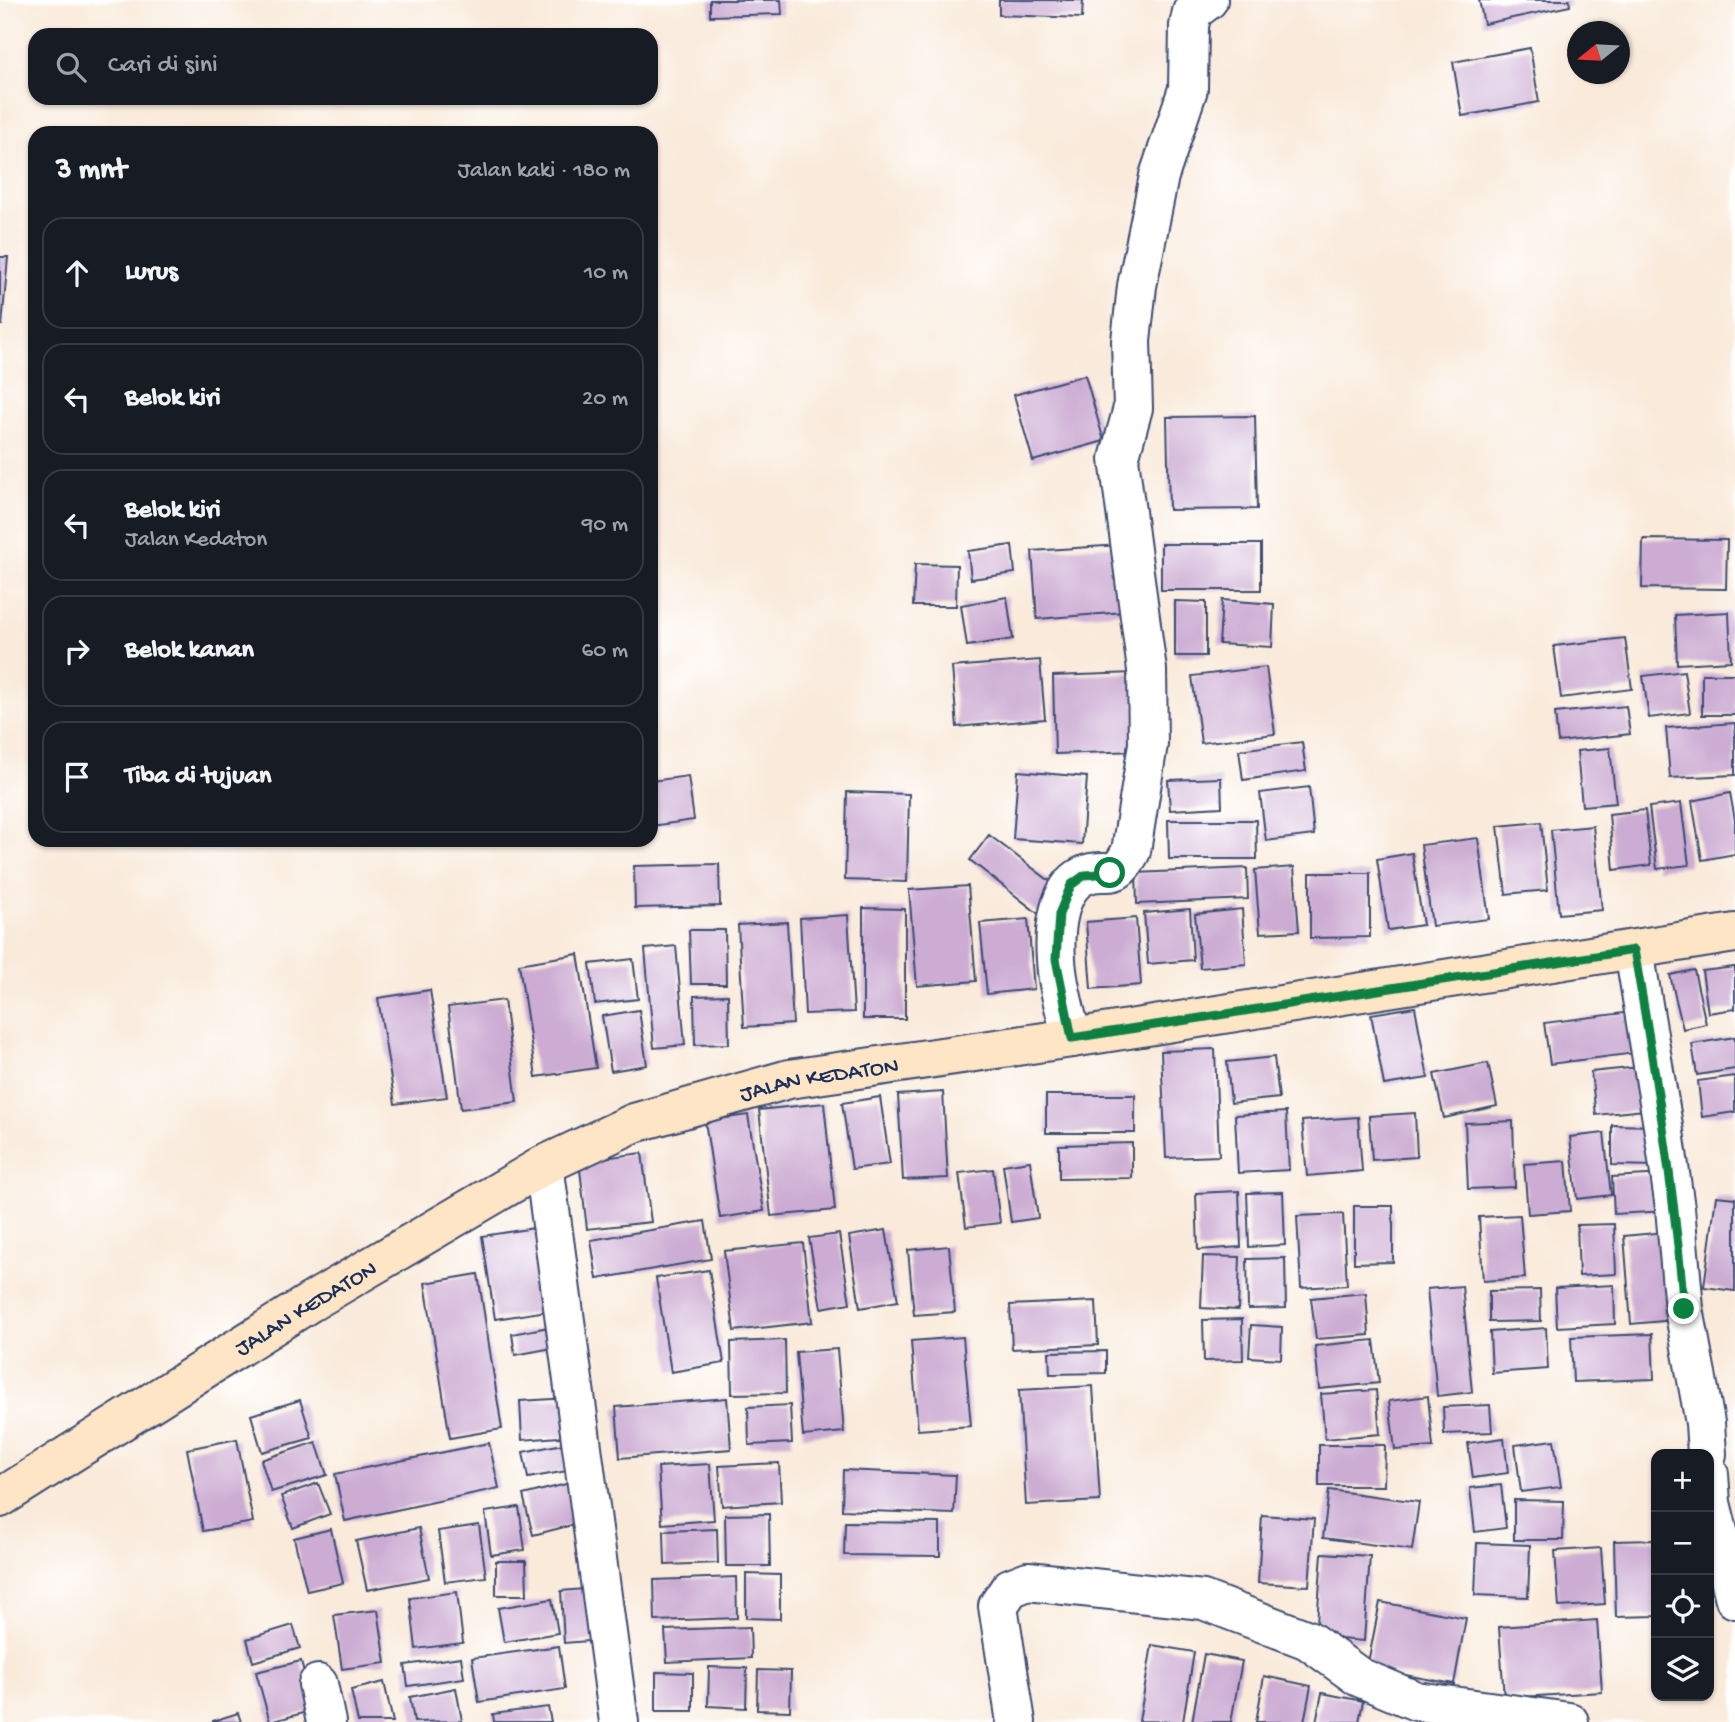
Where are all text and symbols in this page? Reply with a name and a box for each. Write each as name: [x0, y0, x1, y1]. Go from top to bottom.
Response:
north arrow: [1567, 21, 1630, 84]
search box: [28, 28, 658, 105]
icon: search: [52, 48, 90, 86]
text: Cari di sini: [108, 51, 218, 82]
text: 3 mnt: [56, 154, 126, 189]
text: Jalan kaki · 180 m: [458, 158, 630, 185]
icon: ahead: [58, 254, 96, 292]
text: Lurus: [125, 258, 178, 289]
text: 10 m: [584, 260, 628, 287]
icon: left: [58, 380, 96, 418]
text: Belok kiri: [125, 384, 221, 415]
text: 20 m: [582, 386, 628, 413]
text: Belok kiri: [125, 496, 221, 527]
icon: left: [58, 506, 96, 544]
text: 90 m: [582, 512, 628, 539]
text: Jalan Kedaton: [125, 527, 267, 554]
icon: right: [58, 632, 96, 670]
text: Belok kanan: [125, 636, 254, 667]
text: 60 m: [582, 638, 628, 665]
icon: arrive: [58, 758, 96, 796]
text: Tiba di tujuan: [125, 762, 271, 793]
route start: [1094, 857, 1125, 888]
street label: JALAN KEDATON: [737, 1053, 901, 1109]
street label: JALAN KEDATON: [231, 1256, 383, 1363]
route end: [1668, 1293, 1699, 1324]
map controls: [1651, 1449, 1714, 1701]
button: +: [1651, 1449, 1714, 1512]
button: −: [1651, 1512, 1714, 1575]
button: locate: [1651, 1575, 1714, 1638]
button: layers: [1651, 1638, 1714, 1701]

